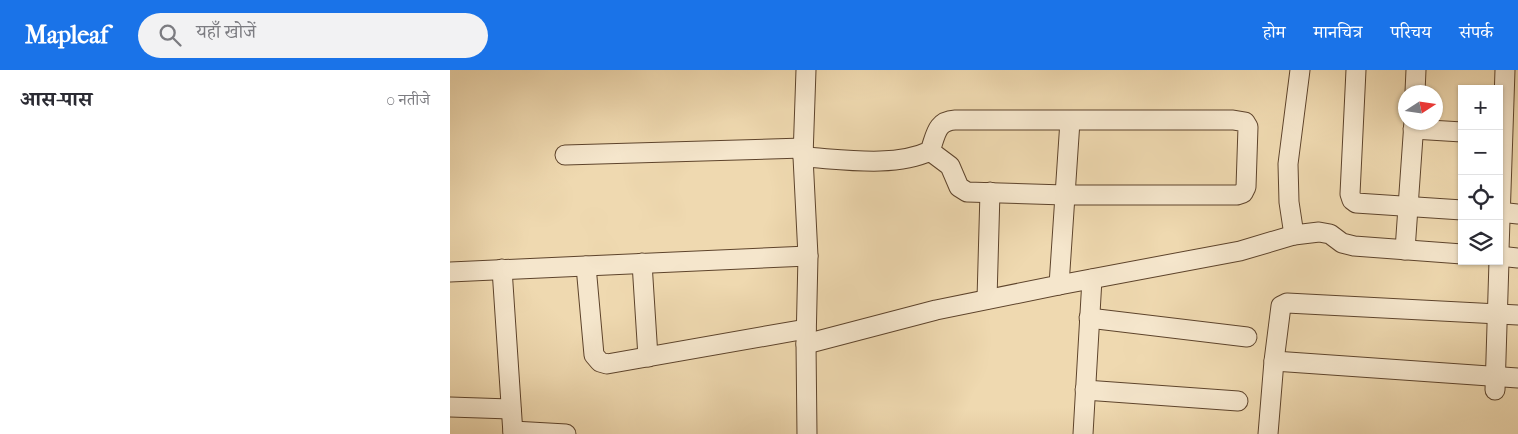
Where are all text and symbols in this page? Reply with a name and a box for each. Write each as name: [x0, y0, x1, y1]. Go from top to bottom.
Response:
search box: [138, 13, 488, 58]
text: Mapleaf: [25, 21, 108, 49]
icon: search: [156, 21, 184, 49]
text: यहाँ खोजें: [196, 21, 256, 43]
text: होम: [1263, 22, 1286, 43]
text: मानचित्र: [1314, 22, 1362, 43]
text: परिचय: [1390, 22, 1431, 43]
text: संपर्क: [1459, 22, 1493, 43]
north arrow: [1398, 85, 1443, 130]
map controls: [1458, 85, 1503, 265]
button: +: [1458, 85, 1503, 130]
text: आस-पास: [20, 87, 92, 111]
text: 0 नतीजे: [386, 90, 430, 109]
button: −: [1458, 130, 1503, 175]
button: locate: [1458, 175, 1503, 220]
button: layers: [1458, 220, 1503, 265]

